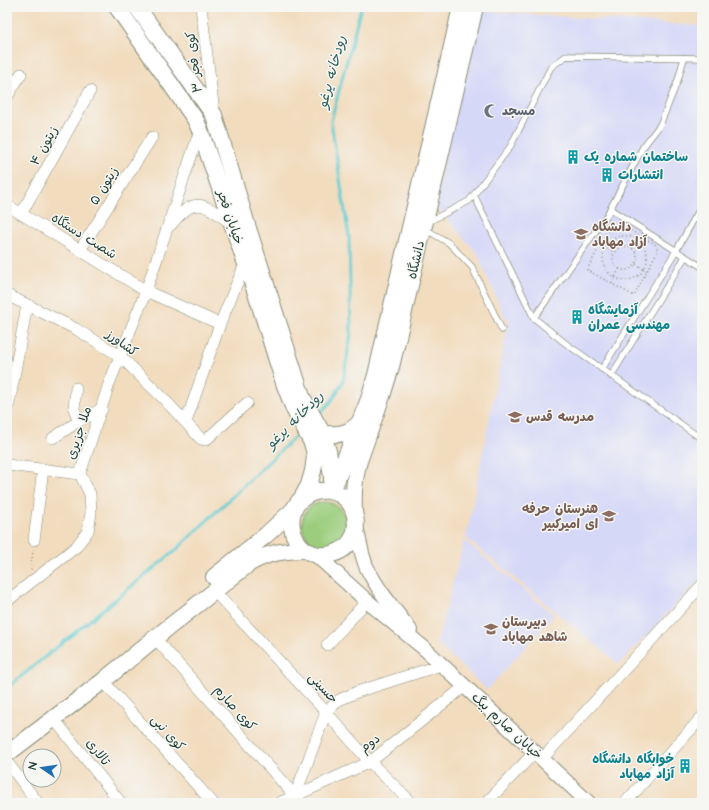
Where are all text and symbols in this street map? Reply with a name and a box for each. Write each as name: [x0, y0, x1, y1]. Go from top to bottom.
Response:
street label: کوی فجر ۳: [181, 30, 207, 94]
water label: رودخانه یرغو: [312, 33, 351, 112]
place label: مسجد: [502, 102, 535, 120]
mosque icon: مسجد: [483, 103, 499, 119]
street label: زیتون ۴: [26, 123, 62, 169]
place label: ساختمان شماره یک: [584, 148, 688, 166]
building icon: ساختمان شماره یک: [565, 149, 581, 165]
street label: زیتون ۵: [85, 163, 123, 209]
place label: انتشارات: [618, 166, 663, 184]
building icon: انتشارات: [599, 167, 615, 183]
street label: خیابان فجر: [212, 186, 248, 247]
street label: شصت دستگاه: [48, 209, 120, 263]
place label: دانشگاه آزاد مهاباد: [592, 218, 647, 251]
school or university icon: دانشگاه آزاد مهاباد: [573, 226, 589, 242]
street label: دانشگاه: [403, 239, 429, 281]
place label: آزمایشگاه مهندسی عمران: [588, 301, 670, 334]
building icon: آزمایشگاه مهندسی عمران: [569, 309, 585, 325]
street label: کشاورز: [101, 325, 142, 361]
water label: رودخانه یرغو: [260, 386, 329, 455]
street label: ملا جزیری: [62, 404, 96, 462]
place label: مدرسه قدس: [526, 408, 594, 426]
school or university icon: مدرسه قدس: [507, 409, 523, 425]
place label: هنرستان حرفه ای امیرکبیر: [522, 500, 598, 533]
school or university icon: هنرستان حرفه ای امیرکبیر: [601, 508, 617, 524]
place label: دبیرستان شاهد مهاباد: [502, 613, 568, 646]
school or university icon: دبیرستان شاهد مهاباد: [483, 621, 499, 637]
street label: حسینی: [304, 669, 342, 708]
street label: کوی صارم: [209, 681, 261, 736]
street label: خیابان صارم بیگ: [467, 688, 546, 764]
street label: کوی نبی: [147, 711, 189, 755]
street label: دوم: [356, 730, 384, 757]
street label: تالاری: [82, 735, 114, 769]
north arrow: [22, 748, 62, 788]
place label: خوابگاه دانشگاه آزاد مهاباد: [592, 750, 675, 783]
building icon: خوابگاه دانشگاه آزاد مهاباد: [677, 758, 693, 774]
text: N: [25, 761, 41, 771]

